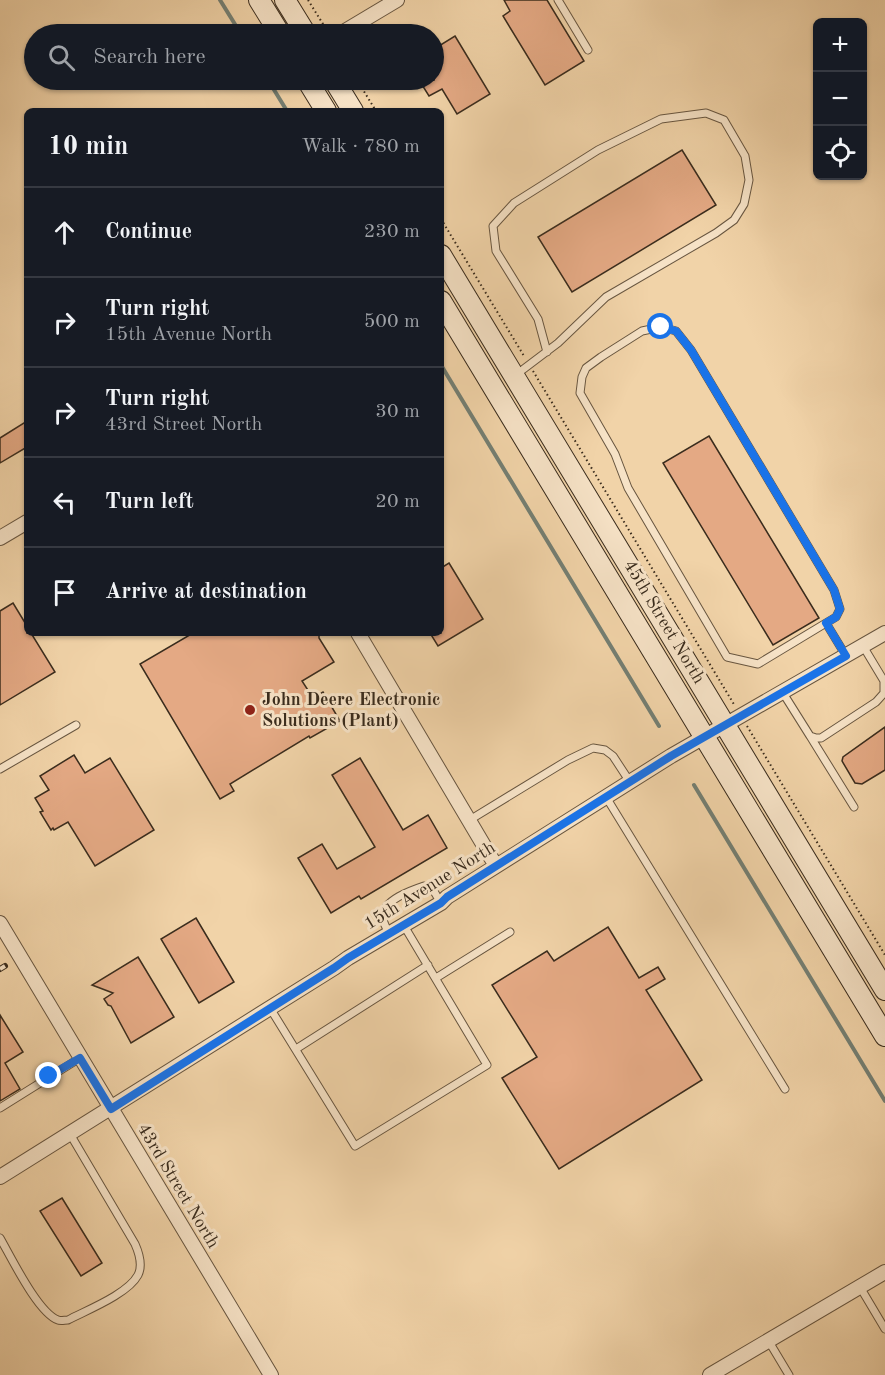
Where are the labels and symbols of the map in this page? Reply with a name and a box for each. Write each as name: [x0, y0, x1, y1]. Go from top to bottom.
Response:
route start: [647, 313, 673, 339]
street label: 45th Street North: [620, 557, 708, 687]
place label: John Deere Electronic Solutions (Plant): [262, 691, 441, 730]
marker: John Deere Electronic Solutions (Plant): [243, 703, 257, 717]
street label: 15th Avenue North: [361, 838, 499, 934]
route end: [35, 1062, 61, 1088]
street label: 43rd Street North: [134, 1121, 222, 1252]

